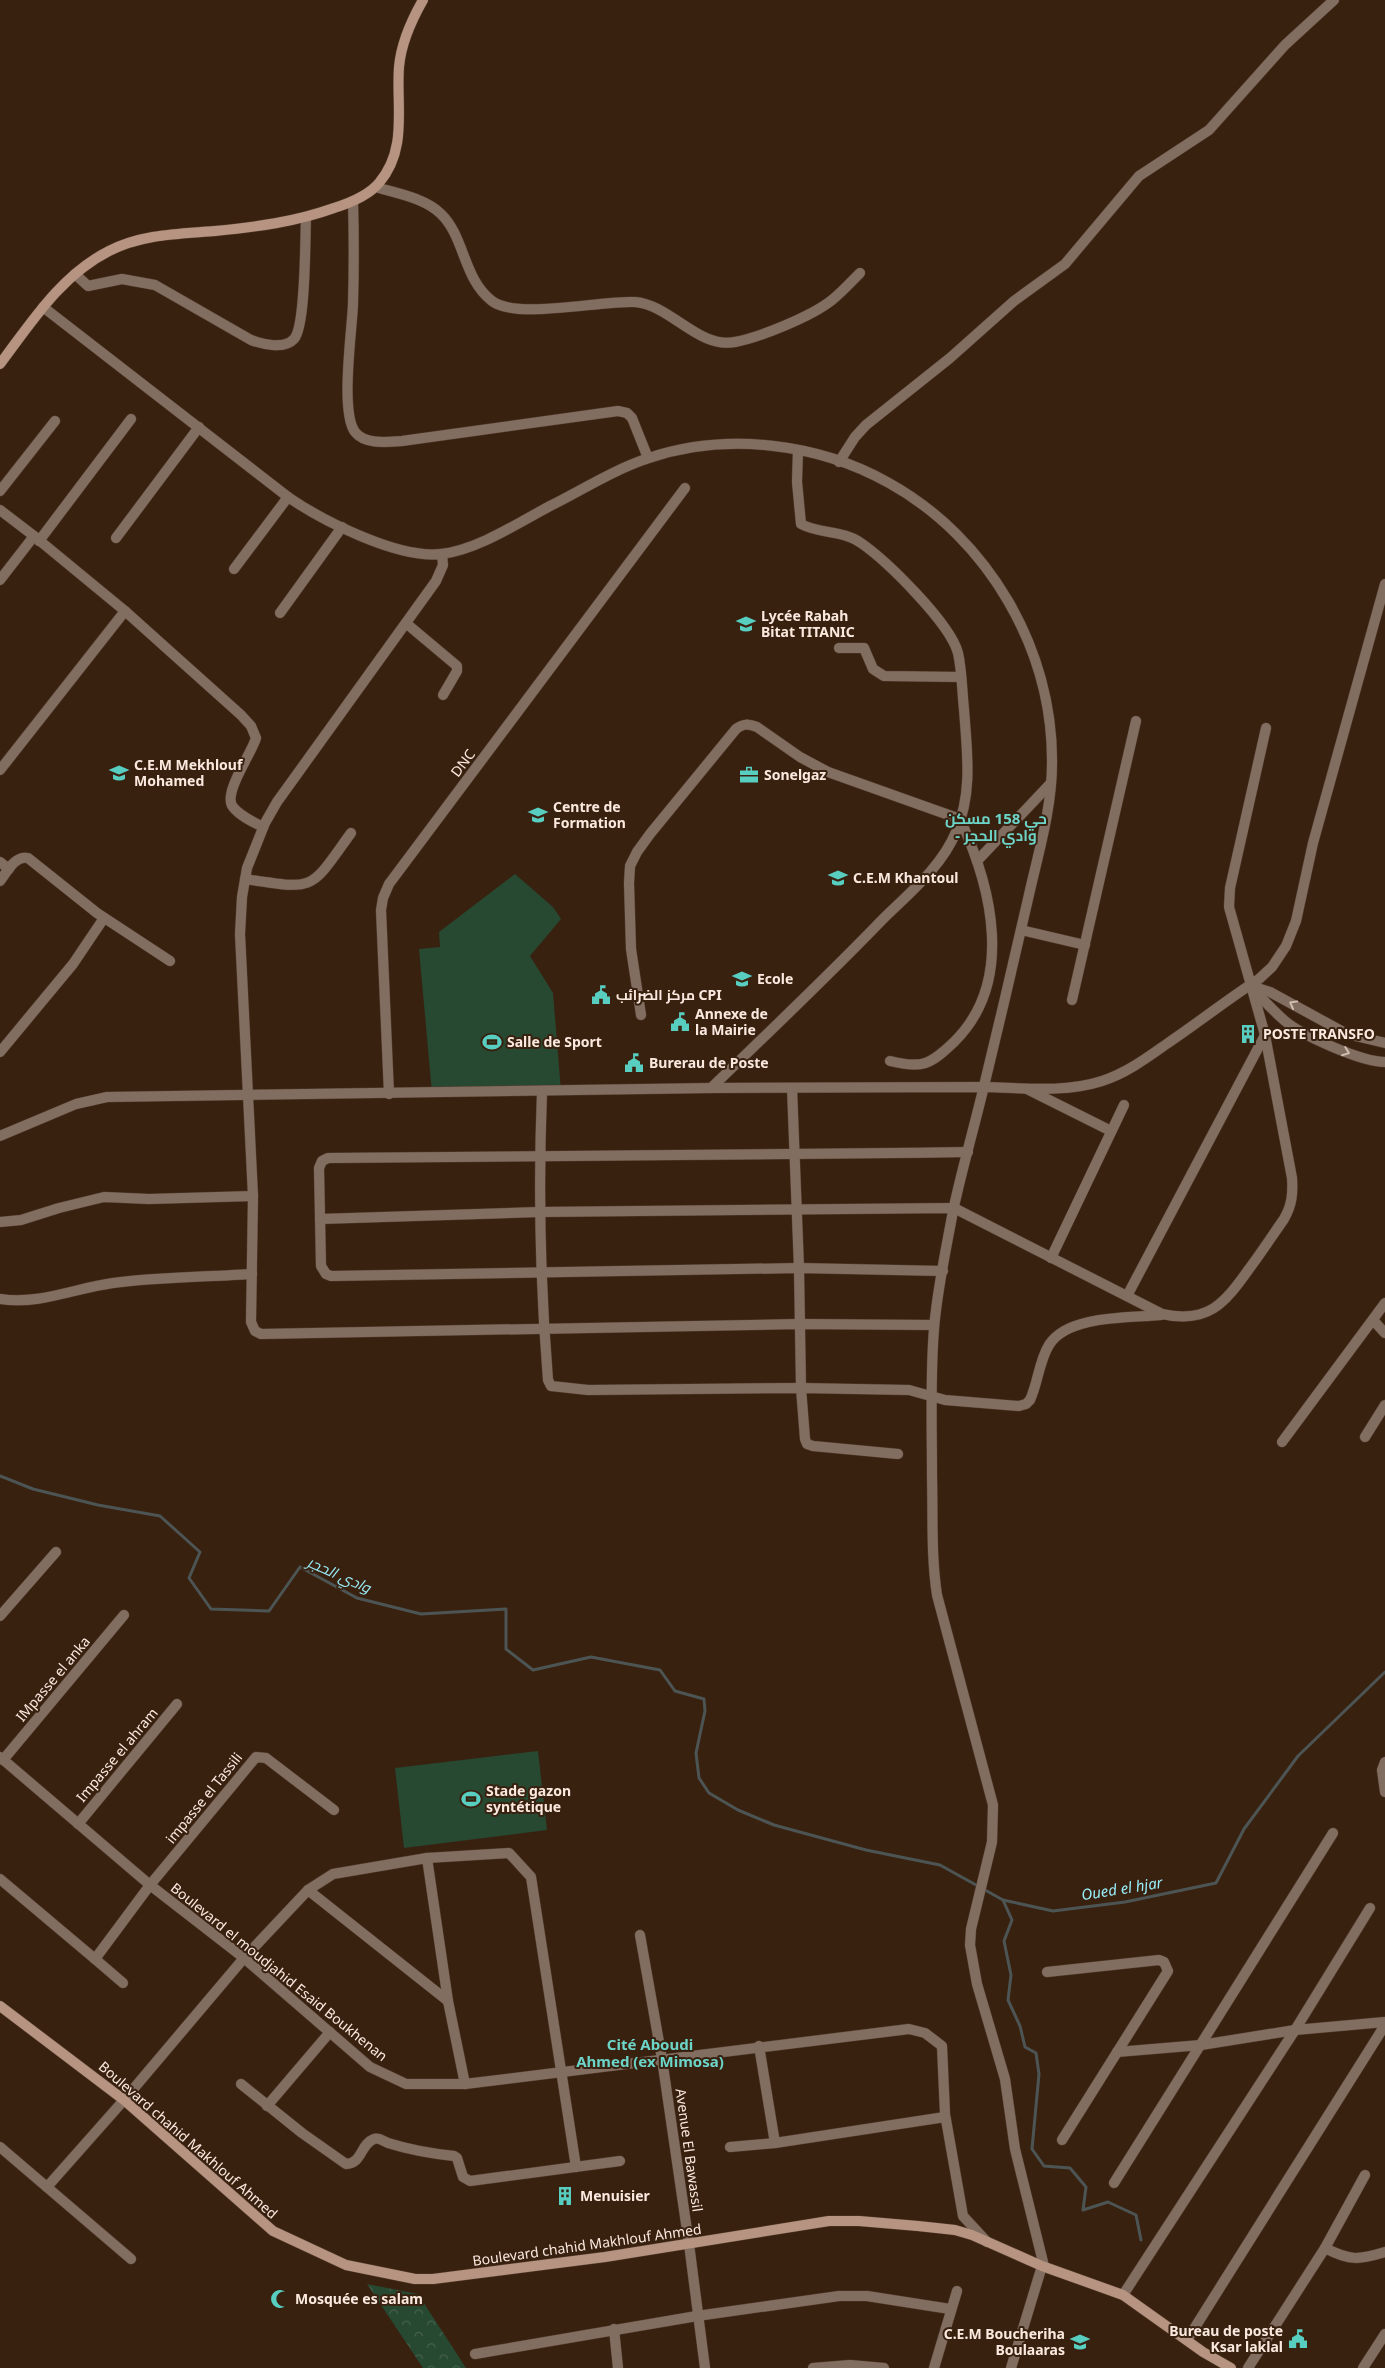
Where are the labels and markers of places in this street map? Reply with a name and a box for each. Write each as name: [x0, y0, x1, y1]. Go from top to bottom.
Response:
place label: Lycée Rabah Bitat TITANIC: [761, 606, 855, 641]
school or university icon: Lycée Rabah Bitat TITANIC: [735, 613, 757, 635]
place label: C.E.M Mekhlouf Mohamed: [134, 755, 244, 790]
school or university icon: C.E.M Mekhlouf Mohamed: [108, 762, 130, 784]
office icon: Sonelgaz: [738, 764, 760, 786]
place label: Sonelgaz: [764, 765, 826, 784]
place label: Centre de Formation: [553, 797, 626, 832]
school or university icon: Centre de Formation: [527, 804, 549, 826]
school or university icon: C.E.M Khantoul: [827, 867, 849, 889]
place label: C.E.M Khantoul: [853, 868, 959, 887]
school or university icon: Ecole: [731, 968, 753, 990]
place label: Ecole: [757, 969, 793, 988]
public building icon: مركز الضرائب CPI: [590, 984, 612, 1006]
place label: مركز الضرائب CPI: [616, 985, 722, 1004]
place label: Annexe de la Mairie: [695, 1004, 768, 1039]
public building icon: Annexe de la Mairie: [669, 1011, 691, 1033]
building icon: POSTE TRANSFO: [1237, 1023, 1259, 1045]
place label: POSTE TRANSFO: [1263, 1024, 1375, 1043]
sports icon: Salle de Sport: [481, 1031, 503, 1053]
place label: Salle de Sport: [507, 1032, 602, 1051]
public building icon: Burerau de Poste: [623, 1052, 645, 1074]
place label: Burerau de Poste: [649, 1053, 769, 1072]
place label: Stade gazon syntétique: [486, 1781, 571, 1816]
sports icon: Stade gazon syntétique: [460, 1788, 482, 1810]
building icon: Menuisier: [554, 2185, 576, 2207]
place label: Menuisier: [580, 2186, 651, 2205]
mosque icon: Mosquée es salam: [269, 2288, 291, 2310]
place label: Mosquée es salam: [295, 2289, 423, 2308]
place label: Bureau de poste Ksar laklal: [1169, 2321, 1283, 2356]
place label: C.E.M Boucheriha Boulaaras: [944, 2324, 1065, 2359]
public building icon: Bureau de poste Ksar laklal: [1287, 2328, 1309, 2350]
school or university icon: C.E.M Boucheriha Boulaaras: [1069, 2331, 1091, 2353]

